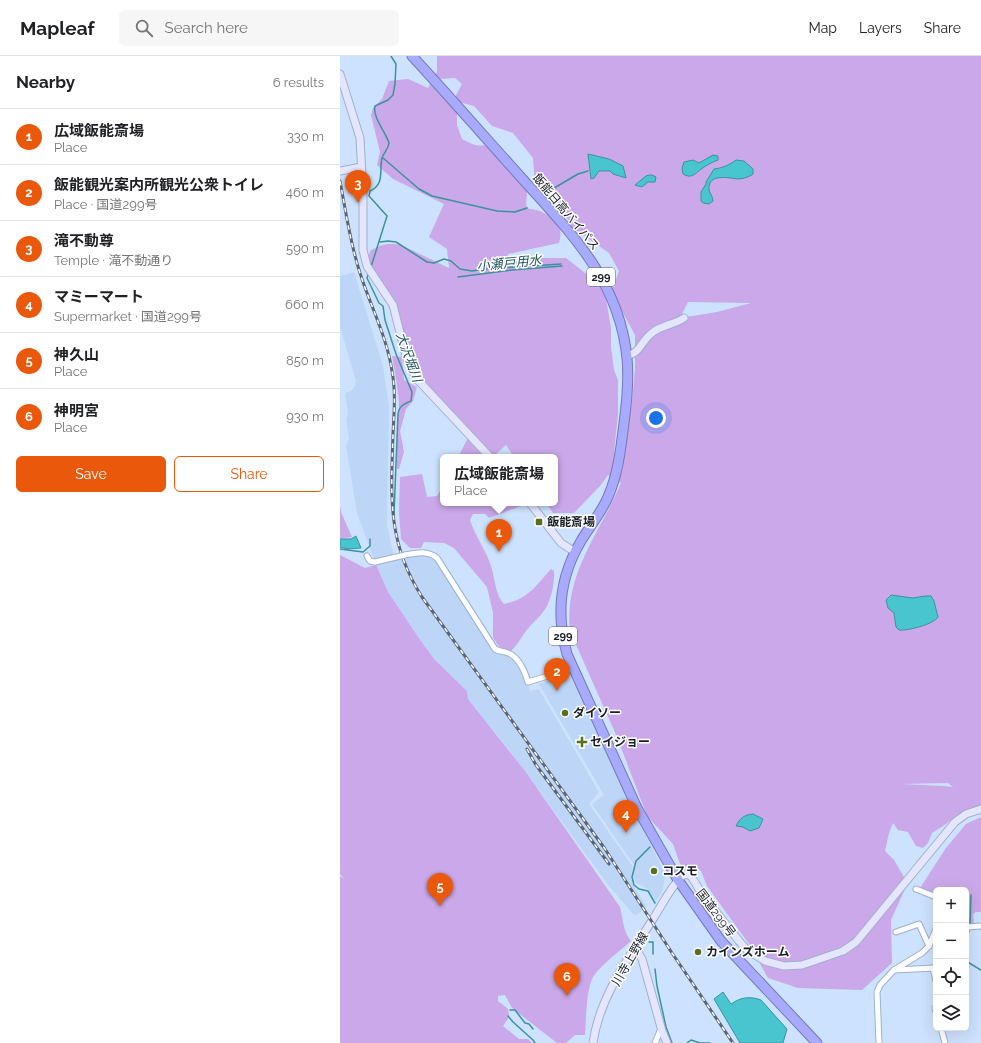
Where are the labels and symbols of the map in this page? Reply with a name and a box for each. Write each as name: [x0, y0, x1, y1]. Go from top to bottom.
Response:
pin: 3: [345, 170, 371, 203]
street label: 飯能日高バイパス: [530, 171, 602, 253]
water label: 小瀬戸用水: [476, 252, 544, 274]
road number: 299: [587, 268, 615, 286]
water label: 大沢堀川: [393, 330, 426, 386]
your location: [646, 408, 666, 428]
place label: 飯能斎場: [547, 515, 595, 529]
marker: 飯能斎場: [534, 517, 544, 527]
pin: 1: [486, 519, 512, 552]
road number: 299: [549, 627, 577, 645]
pin: 2: [544, 658, 570, 691]
place label: ダイソー: [573, 706, 621, 720]
marker: ダイソー: [560, 708, 570, 718]
place label: セイジョー: [590, 735, 650, 749]
marker: セイジョー: [577, 737, 587, 747]
pin: 4: [613, 800, 639, 833]
place label: コスモ: [662, 864, 698, 878]
marker: コスモ: [649, 866, 659, 876]
pin: 5: [427, 873, 453, 906]
street label: 国道299号: [693, 886, 739, 940]
street label: 川寺上野線: [609, 930, 651, 988]
place label: カインズホーム: [706, 945, 789, 959]
marker: カインズホーム: [693, 947, 703, 957]
pin: 6: [554, 963, 580, 996]

